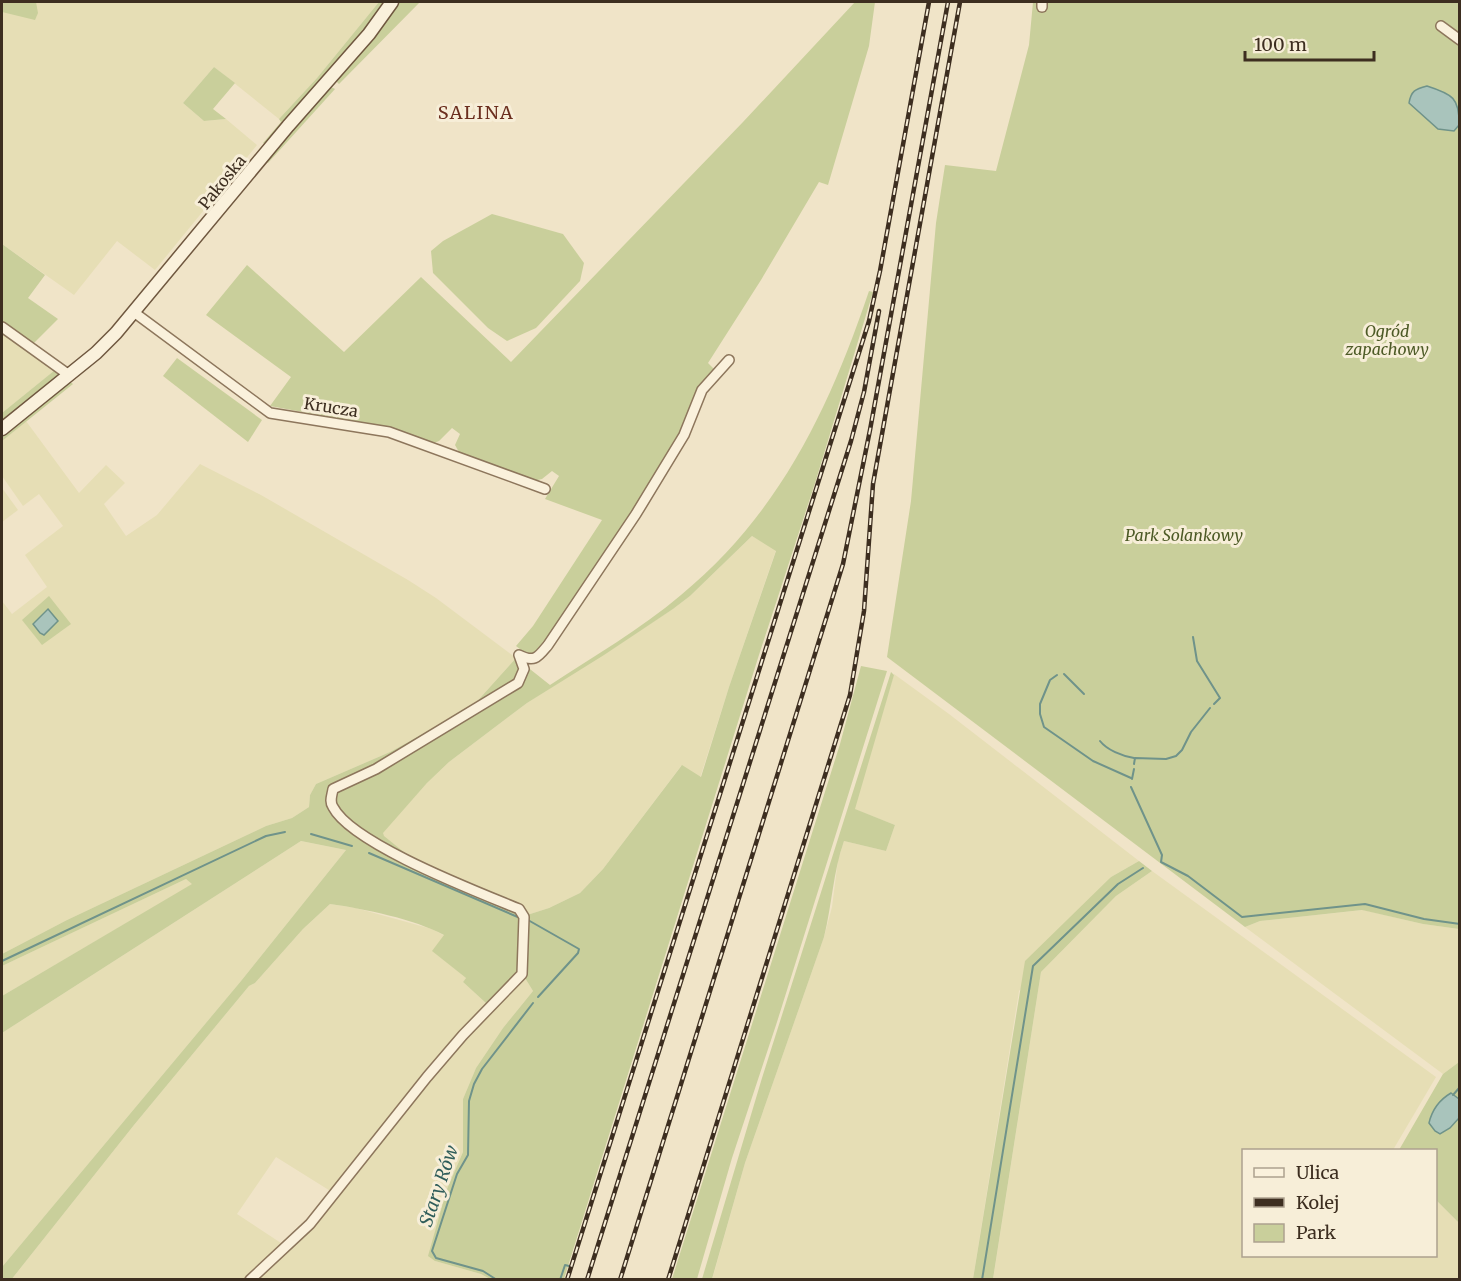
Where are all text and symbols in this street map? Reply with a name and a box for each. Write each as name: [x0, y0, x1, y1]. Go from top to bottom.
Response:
scale bar: [1245, 24, 1374, 62]
text: 100 m: [1254, 33, 1307, 56]
district label: SALINA: [438, 101, 514, 124]
street label: Pakoska: [194, 150, 250, 213]
park label: Ogród zapachowy: [1344, 321, 1429, 359]
street label: Krucza: [303, 393, 360, 421]
park label: Park Solankowy: [1125, 525, 1243, 545]
water label: Stary Rów: [414, 1142, 463, 1229]
legend: [1242, 1149, 1437, 1257]
text: Ulica: [1296, 1161, 1340, 1184]
text: Kolej: [1296, 1191, 1340, 1214]
text: Park: [1296, 1221, 1337, 1244]

